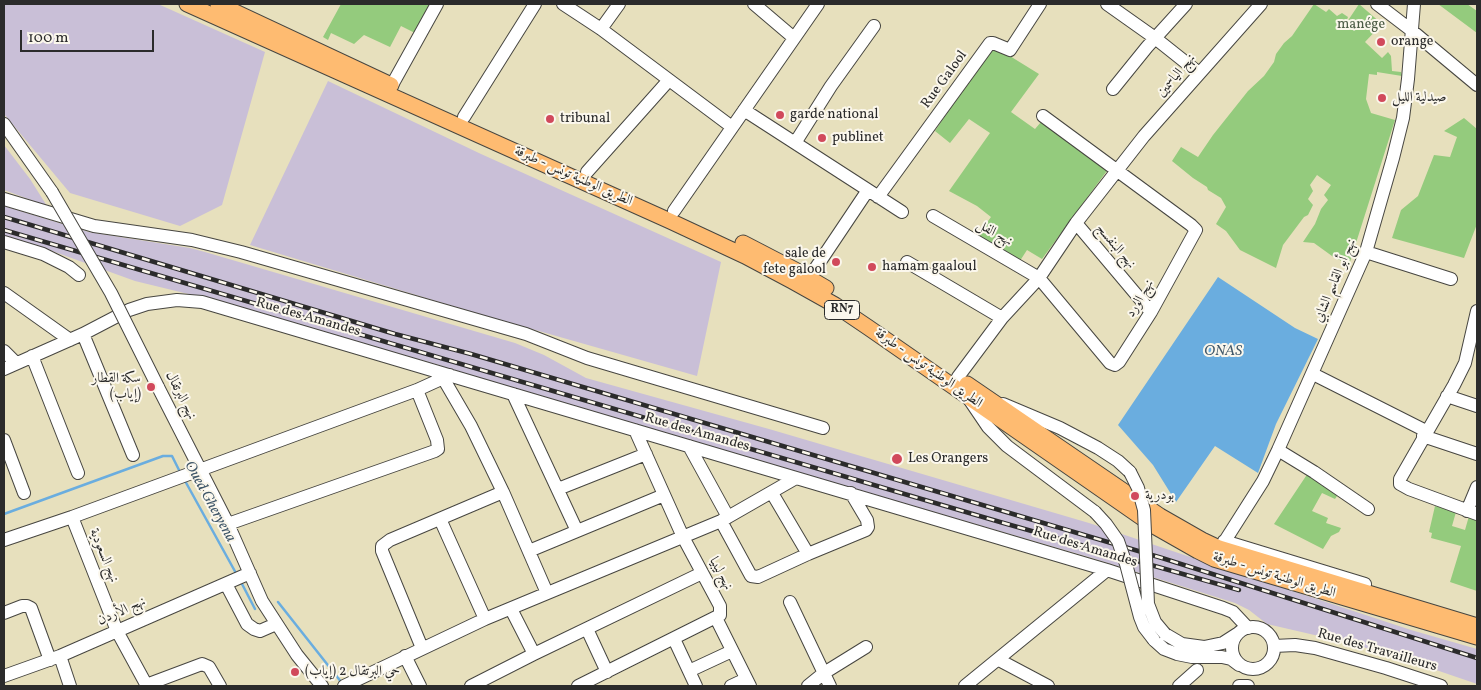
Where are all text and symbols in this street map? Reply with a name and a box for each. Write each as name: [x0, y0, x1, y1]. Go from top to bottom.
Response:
park label: manége: [1337, 17, 1385, 33]
scale bar: [22, 20, 156, 52]
text: 100 m: [28, 28, 68, 49]
place label: orange: [1391, 34, 1433, 50]
marker: orange: [1375, 36, 1387, 48]
street label: Rue Galool: [918, 48, 972, 112]
street label: نهج الياسمين: [1154, 51, 1200, 101]
place label: صيدلية الليل: [1392, 90, 1447, 106]
marker: صيدلية الليل: [1376, 92, 1388, 104]
place label: garde national: [790, 107, 879, 123]
marker: garde national: [774, 109, 786, 121]
place label: tribunal: [560, 111, 610, 127]
marker: tribunal: [544, 113, 556, 125]
place label: publinet: [832, 130, 884, 146]
marker: publinet: [816, 132, 828, 144]
street label: الطريق الوطنية تونس - طبرقة: [511, 143, 635, 211]
street label: نهج الفل: [973, 217, 1015, 251]
street label: نهج البنفسج: [1091, 221, 1139, 273]
street label: نهج أبو القاسم الشابي: [1311, 237, 1361, 325]
place label: sale de fete galool: [763, 246, 826, 278]
marker: sale de fete galool: [830, 256, 842, 268]
place label: hamam gaaloul: [882, 259, 977, 275]
marker: hamam gaaloul: [866, 261, 878, 273]
street label: نهج الورد: [1123, 277, 1159, 321]
street label: Rue des Amandes: [254, 295, 362, 341]
road number: RN7: [824, 300, 860, 320]
street label: الطريق الوطنية تونس - طبرقة: [871, 326, 985, 412]
water label: ONAS: [1204, 343, 1242, 361]
street label: نهج البرتقال: [161, 369, 199, 423]
place label: سكة القطار (إياب): [92, 371, 141, 404]
marker: سكة القطار (إياب): [145, 381, 157, 393]
street label: Rue des Amandes: [643, 410, 751, 456]
place label: Les Orangers: [908, 451, 988, 467]
marker: Les Orangers: [890, 452, 904, 466]
water label: Oued Gheryena: [179, 458, 239, 546]
place label: بودرية: [1145, 488, 1174, 504]
marker: بودرية: [1129, 490, 1141, 502]
street label: Rue des Amandes: [1031, 524, 1139, 572]
street label: نهج السعودية: [85, 527, 121, 585]
street label: الطريق الوطنية تونس - طبرقة: [1211, 549, 1337, 603]
street label: نهج ليبيا: [704, 555, 736, 593]
street label: نهج الأردن: [95, 594, 149, 630]
street label: Rue des Travailleurs: [1315, 626, 1439, 676]
place label: حي البرتقال 2 (إياب): [305, 664, 400, 680]
marker: حي البرتقال 2 (إياب): [289, 666, 301, 678]

